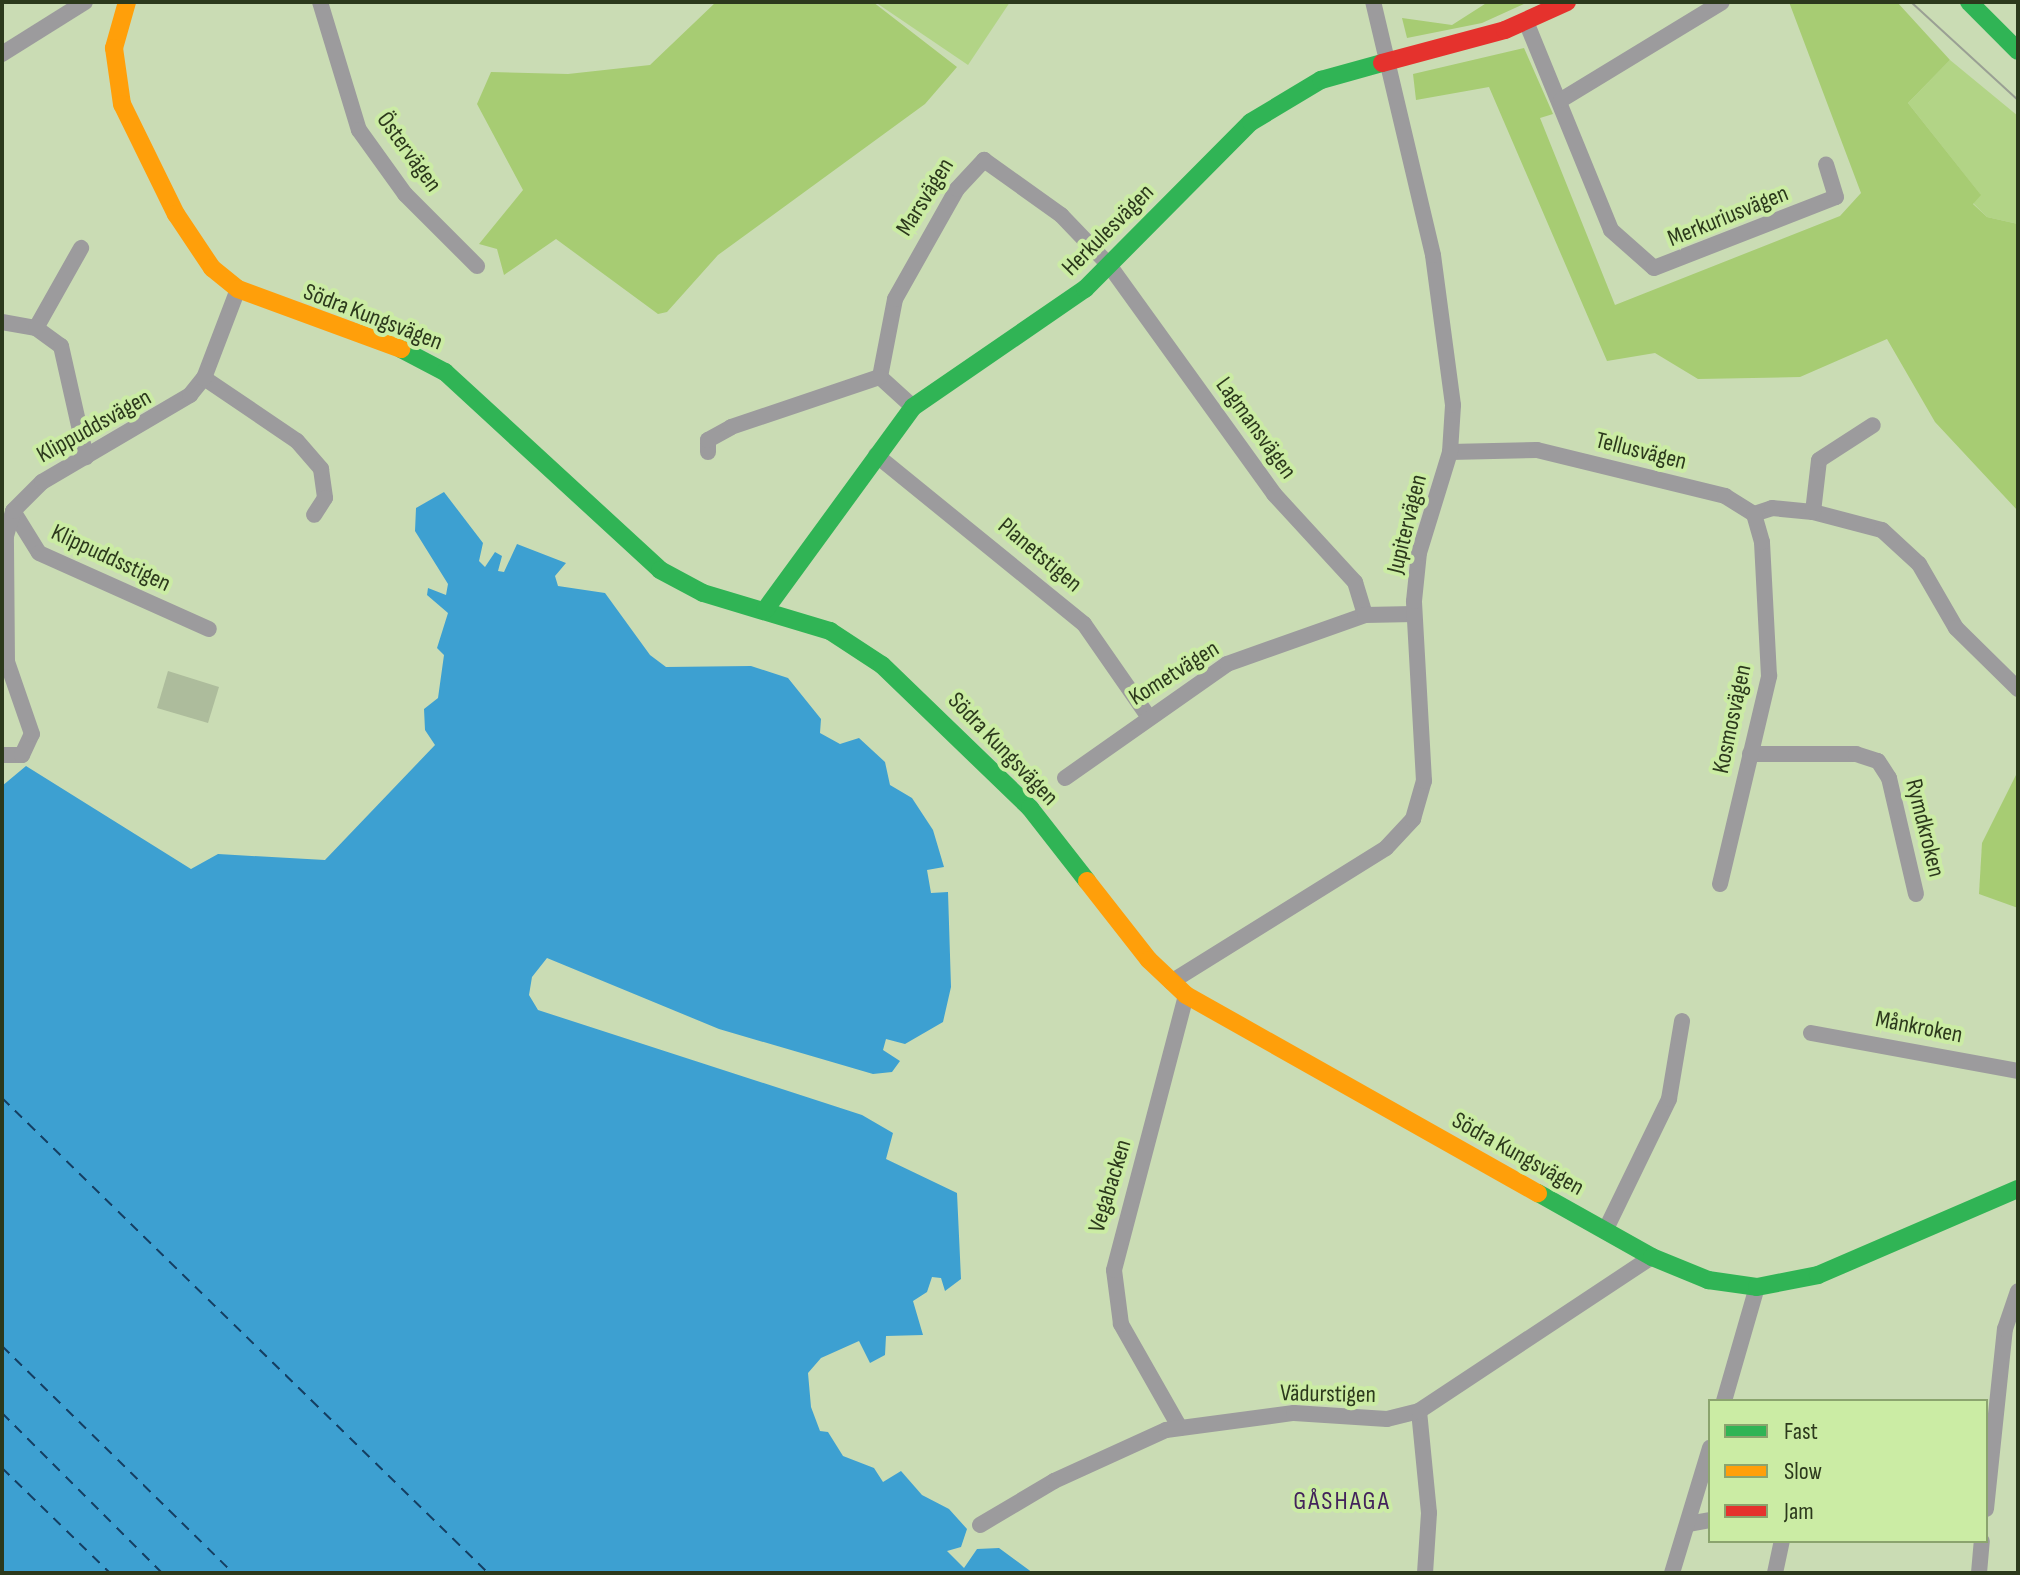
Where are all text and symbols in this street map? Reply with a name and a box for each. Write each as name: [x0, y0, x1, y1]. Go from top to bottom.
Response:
street label: Östervägen: [370, 106, 448, 198]
street label: Marsvägen: [890, 153, 960, 241]
street label: Herkulesvägen: [1056, 178, 1160, 282]
street label: Merkuriusvägen: [1664, 179, 1792, 253]
street label: Södra Kungsvägen: [300, 277, 446, 357]
street label: Lagmansvägen: [1209, 372, 1303, 484]
street label: Klippuddsvägen: [32, 383, 156, 469]
street label: Tellusvägen: [1592, 426, 1690, 476]
street label: Jupitervägen: [1381, 472, 1433, 576]
street label: Planetstigen: [992, 512, 1088, 598]
street label: Klippuddsstigen: [47, 518, 175, 598]
street label: Kometvägen: [1124, 634, 1224, 712]
street label: Kosmosvägen: [1706, 662, 1758, 776]
street label: Södra Kungsvägen: [942, 686, 1064, 812]
street label: Rymdkroken: [1899, 776, 1951, 880]
street label: Månkroken: [1873, 1004, 1965, 1050]
street label: Södra Kungsvägen: [1447, 1106, 1589, 1202]
street label: Vegabacken: [1082, 1136, 1138, 1236]
street label: Vädurstigen: [1280, 1379, 1376, 1409]
legend: [1708, 1399, 1988, 1543]
text: Fast: [1784, 1417, 1818, 1446]
text: Slow: [1784, 1457, 1822, 1486]
district label: GÅSHAGA: [1293, 1486, 1391, 1518]
text: Jam: [1784, 1497, 1814, 1526]

